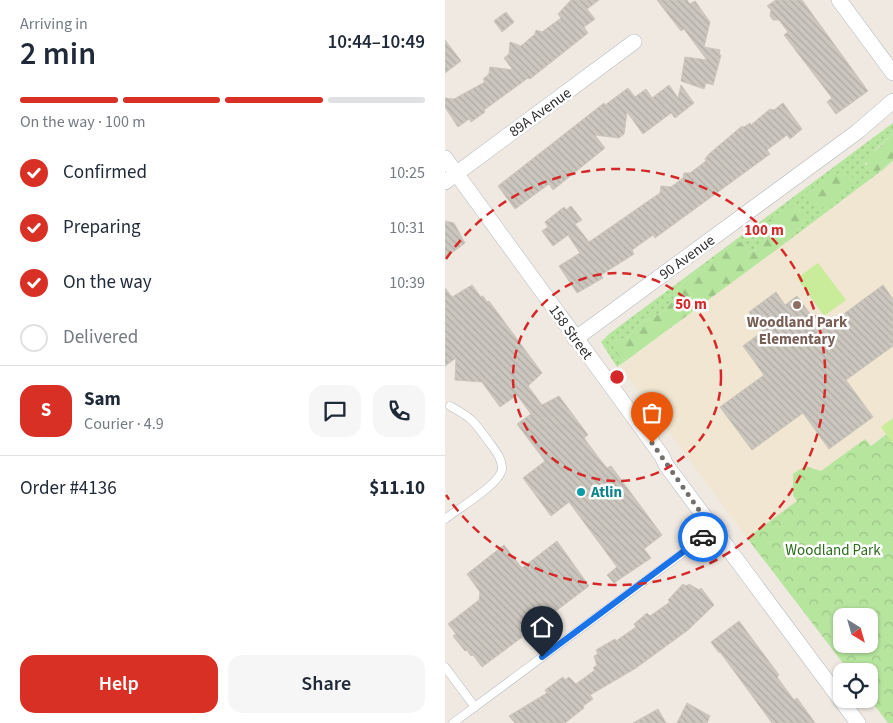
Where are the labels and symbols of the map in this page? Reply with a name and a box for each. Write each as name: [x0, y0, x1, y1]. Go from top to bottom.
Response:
street label: 89A Avenue: [505, 83, 576, 142]
text: 100 m: [744, 220, 784, 241]
street label: 90 Avenue: [655, 230, 719, 285]
text: 50 m: [675, 294, 707, 315]
marker: Woodland Park Elementary: [791, 299, 803, 311]
street label: 158 Street: [544, 301, 598, 364]
place label: Woodland Park Elementary: [747, 312, 848, 350]
centre of rings: [608, 368, 626, 386]
pin: [631, 392, 673, 443]
place label: Atlin: [590, 482, 622, 503]
marker: Atlin: [575, 486, 587, 498]
courier: [678, 512, 728, 562]
park label: Woodland Park: [785, 540, 881, 561]
pin: [521, 606, 563, 657]
north arrow: [833, 608, 877, 652]

